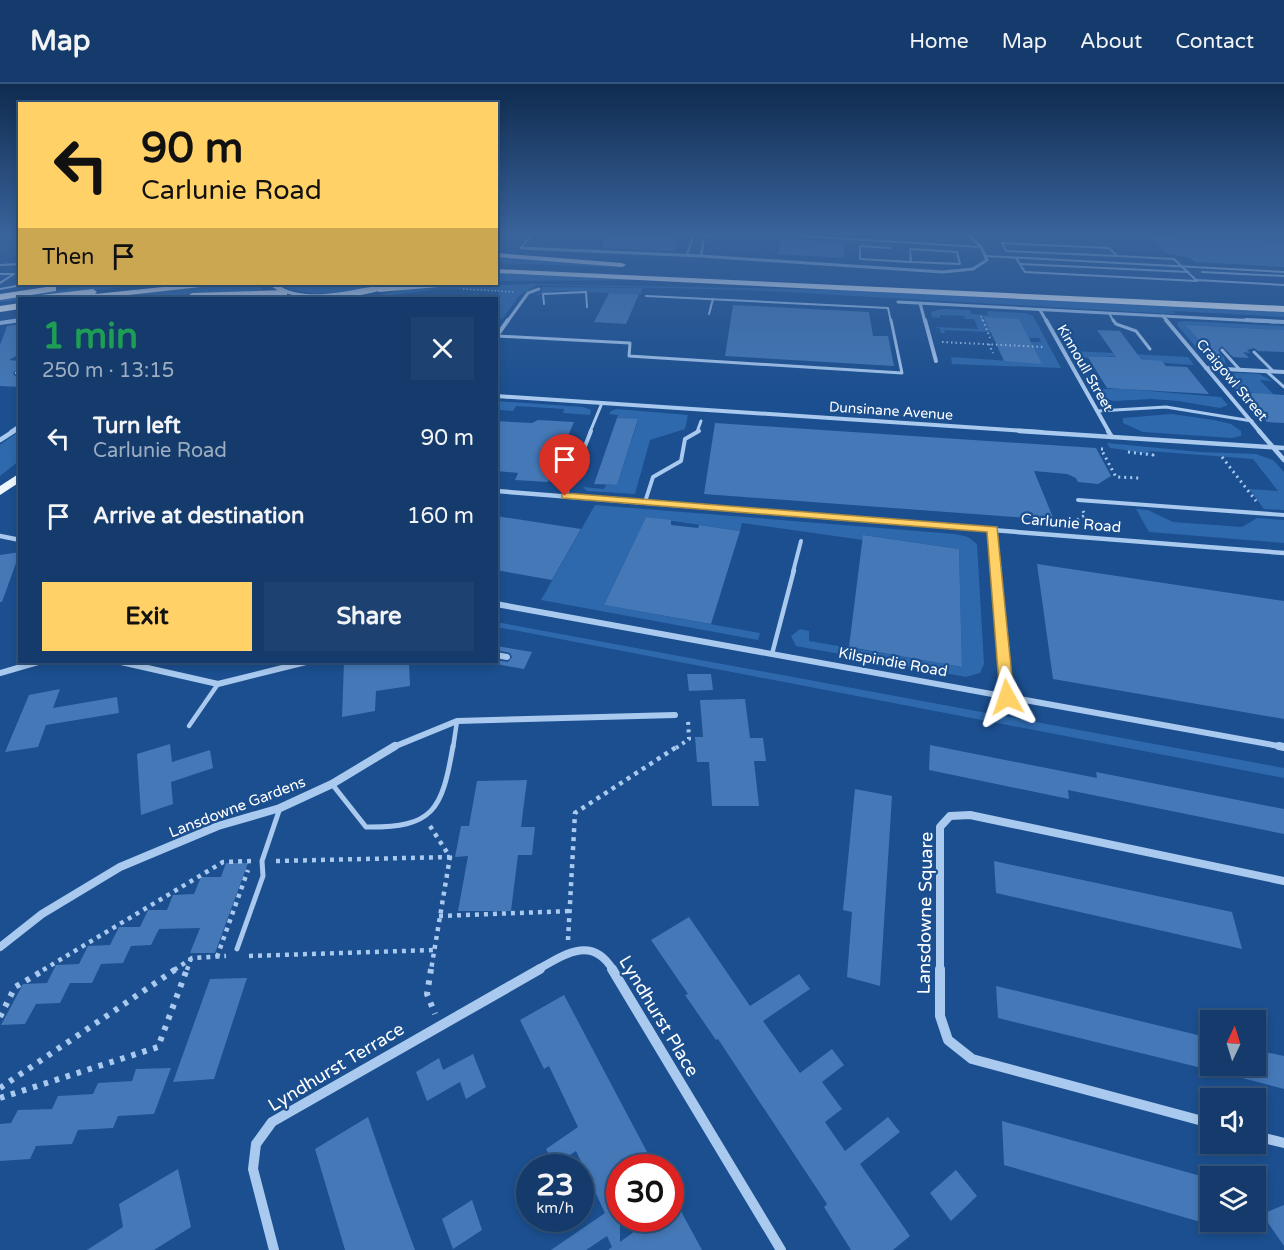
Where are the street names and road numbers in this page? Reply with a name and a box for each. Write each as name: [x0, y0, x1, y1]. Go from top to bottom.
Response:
street label: Kinnoull Street: [1053, 321, 1117, 415]
street label: Craigowl Street: [1193, 336, 1272, 425]
street label: Dunsinane Avenue: [828, 398, 954, 424]
street label: Carlunie Road: [1020, 510, 1122, 536]
street label: Kilspindie Road: [837, 644, 949, 680]
street label: Lansdowne Gardens: [166, 773, 308, 841]
street label: Lansdowne Square: [913, 831, 937, 995]
street label: Lyndhurst Place: [614, 951, 704, 1081]
street label: Lyndhurst Terrace: [264, 1018, 408, 1116]

